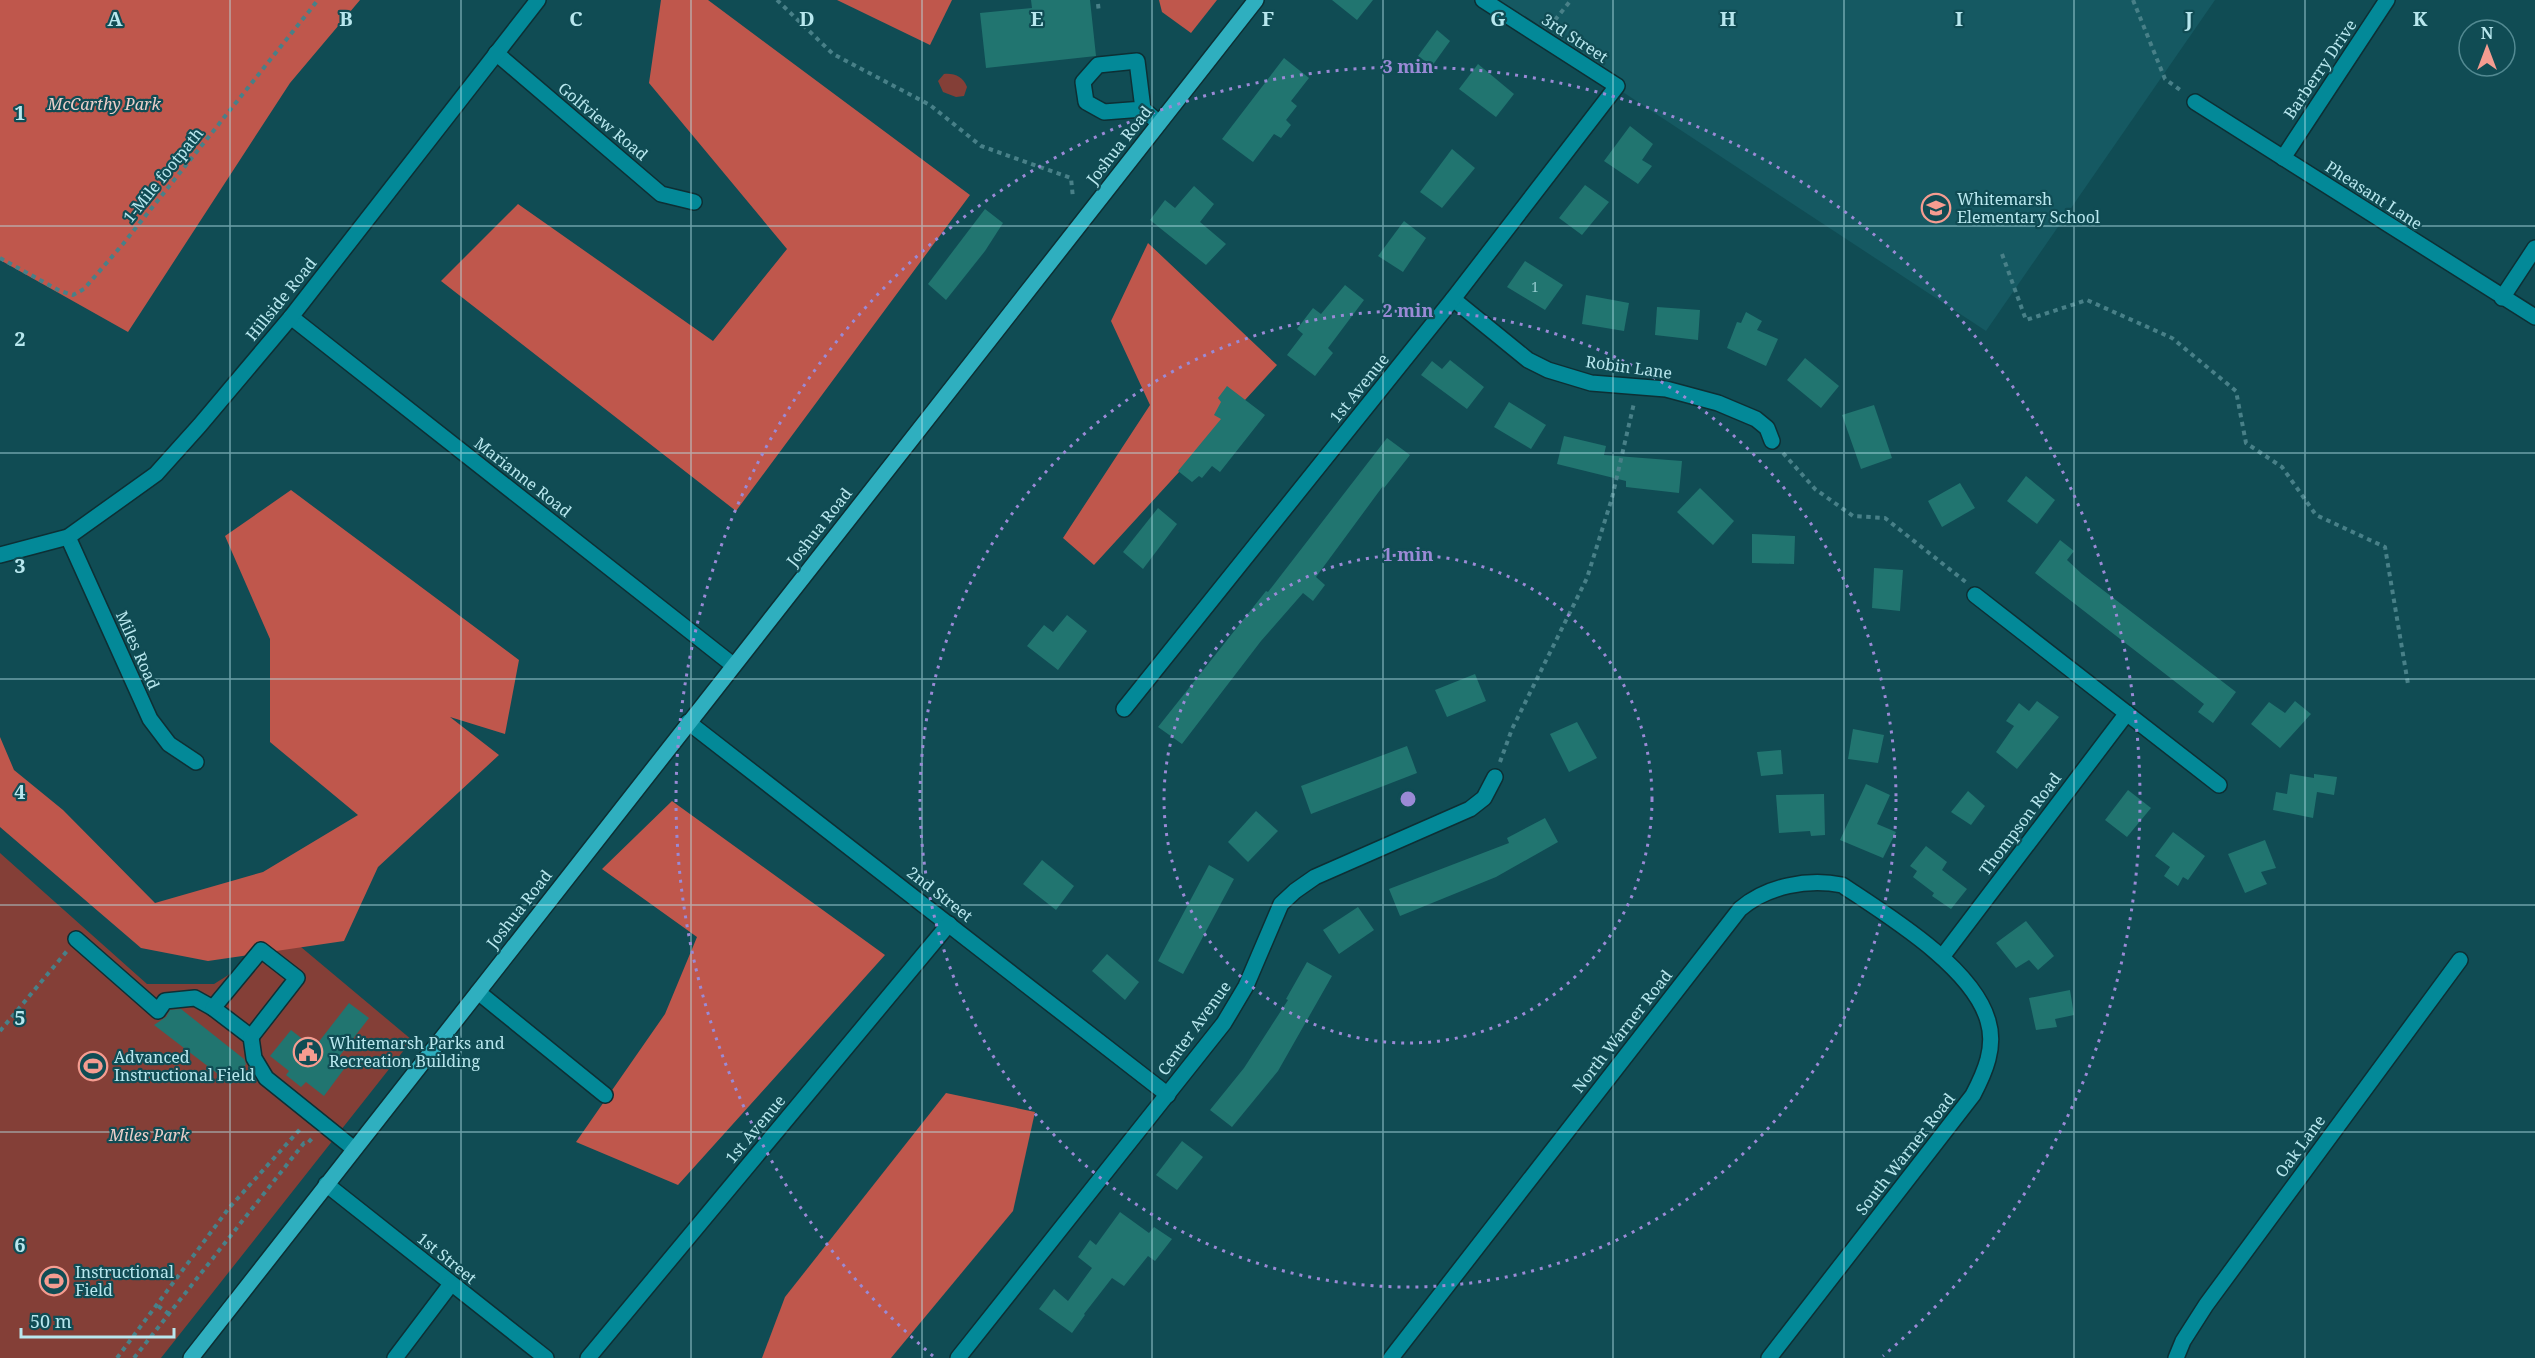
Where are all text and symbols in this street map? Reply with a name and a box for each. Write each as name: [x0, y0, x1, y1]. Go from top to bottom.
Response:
text: A: [107, 5, 123, 32]
text: B: [339, 5, 353, 32]
text: C: [569, 5, 583, 32]
text: D: [799, 5, 815, 32]
text: E: [1030, 5, 1044, 32]
text: F: [1262, 5, 1274, 32]
text: G: [1490, 5, 1506, 32]
text: H: [1720, 5, 1736, 32]
text: I: [1955, 5, 1963, 32]
text: J: [2184, 5, 2193, 32]
text: K: [2413, 5, 2428, 32]
street label: 3rd Street: [1538, 8, 1613, 68]
street label: Barberry Drive: [2279, 15, 2361, 123]
north arrow: [2457, 18, 2517, 78]
text: N: [2481, 22, 2494, 44]
text: 3 min: [1383, 54, 1433, 78]
street label: Golfview Road: [553, 77, 653, 165]
park label: McCarthy Park: [46, 93, 161, 115]
text: 1: [14, 99, 26, 126]
street label: Joshua Road: [1081, 101, 1157, 190]
street label: 1-Mile footpath: [118, 123, 208, 227]
street label: Pheasant Lane: [2321, 155, 2427, 235]
place label: Whitemarsh Elementary School: [1957, 188, 2100, 228]
school or university icon: Whitemarsh Elementary School: [1920, 192, 1952, 224]
street label: Hillside Road: [241, 253, 321, 345]
house number: 1: [1531, 277, 1539, 296]
text: 2 min: [1383, 298, 1433, 322]
text: 2: [14, 325, 26, 352]
street label: 1st Avenue: [1324, 349, 1394, 427]
street label: Robin Lane: [1584, 350, 1674, 384]
street label: Marianne Road: [470, 432, 576, 522]
street label: Joshua Road: [781, 483, 857, 572]
text: 1 min: [1383, 542, 1433, 566]
text: 3: [14, 552, 26, 579]
street label: Miles Road: [111, 607, 165, 693]
street label: Thompson Road: [1974, 768, 2066, 880]
text: 4: [14, 778, 26, 805]
centre of rings: [1398, 789, 1418, 809]
street label: 2nd Street: [903, 861, 978, 927]
street label: Joshua Road: [481, 865, 557, 954]
street label: North Warner Road: [1567, 965, 1677, 1097]
street label: Center Avenue: [1152, 976, 1236, 1080]
text: 5: [14, 1004, 26, 1031]
place label: Whitemarsh Parks and Recreation Building: [329, 1032, 505, 1072]
public building icon: Whitemarsh Parks and Recreation Building: [292, 1036, 324, 1068]
place label: Advanced Instructional Field: [114, 1046, 255, 1086]
sports icon: Advanced Instructional Field: [77, 1050, 109, 1082]
street label: South Warner Road: [1850, 1088, 1960, 1220]
street label: 1st Avenue: [720, 1090, 790, 1168]
street label: Oak Lane: [2270, 1110, 2330, 1182]
park label: Miles Park: [108, 1124, 190, 1146]
street label: 1st Street: [413, 1227, 482, 1289]
text: 6: [14, 1231, 26, 1258]
place label: Instructional Field: [75, 1261, 174, 1301]
sports icon: Instructional Field: [38, 1265, 70, 1297]
scale bar: [21, 1301, 174, 1339]
text: 50 m: [30, 1309, 72, 1333]

